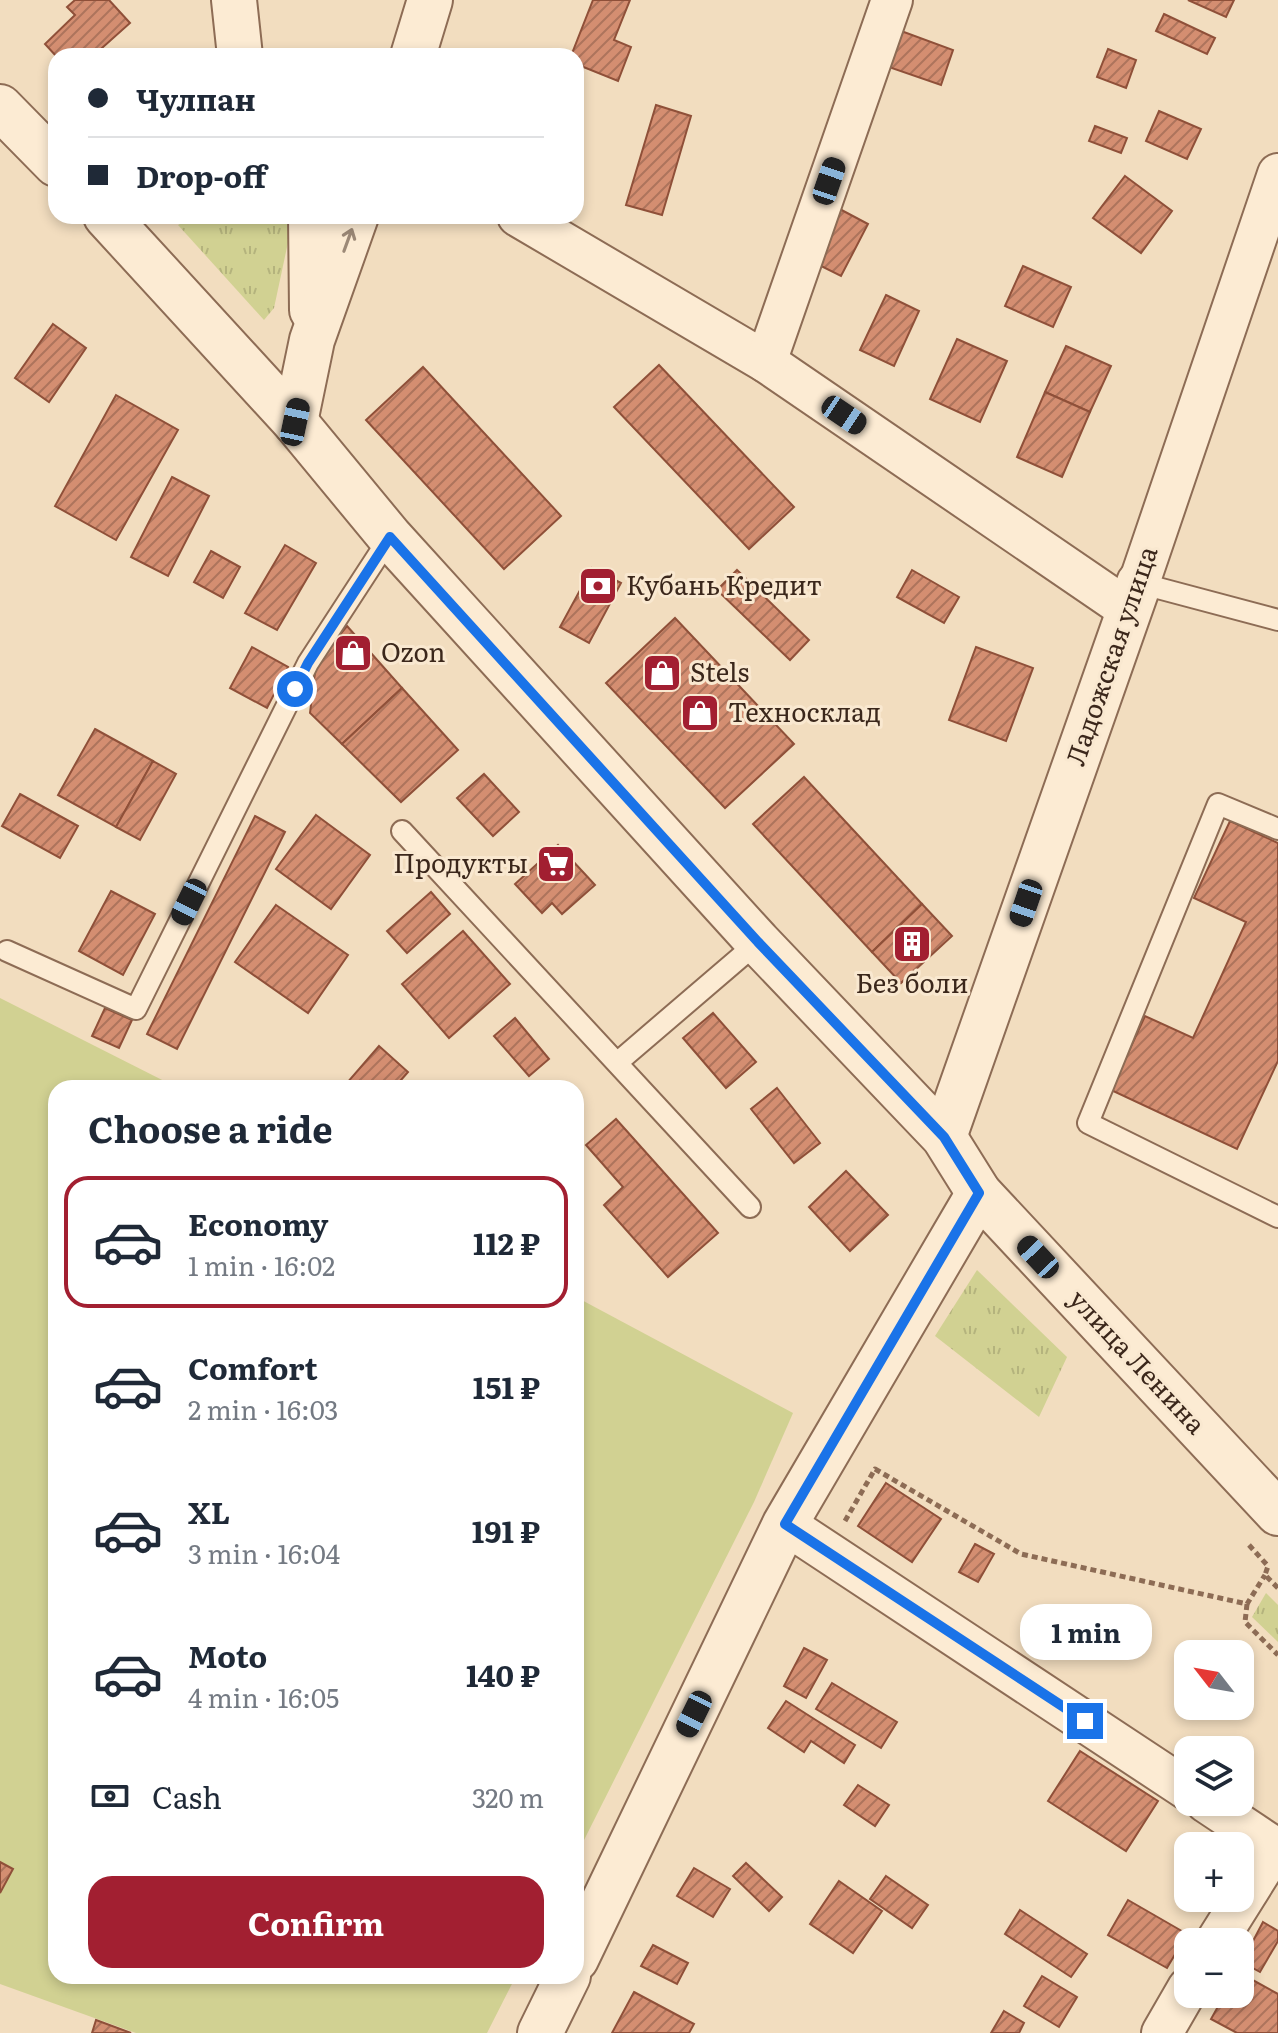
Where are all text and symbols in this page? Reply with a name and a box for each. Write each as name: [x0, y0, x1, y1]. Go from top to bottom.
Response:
text: Чулпан: [136, 76, 256, 120]
text: Drop-off: [136, 153, 266, 197]
car: [810, 154, 848, 208]
one-way arrow: [341, 228, 356, 253]
car: [817, 392, 871, 438]
car: [278, 396, 312, 448]
street label: Ладожская улица: [1054, 540, 1165, 770]
place label: Кубань Кредит: [626, 564, 822, 603]
bank icon: Кубань Кредит: [577, 565, 619, 607]
place label: Ozon: [381, 631, 446, 670]
shop icon: Ozon: [332, 632, 374, 674]
place label: Stels: [690, 651, 749, 690]
shop icon: Stels: [641, 652, 683, 694]
route start: [277, 671, 313, 707]
place label: Техносклад: [728, 691, 881, 730]
shop icon: Техносклад: [679, 692, 721, 734]
place label: Продукты: [393, 842, 528, 881]
supermarket icon: Продукты: [535, 843, 577, 885]
car: [168, 875, 210, 929]
car: [1007, 876, 1045, 930]
building icon: Без боли: [891, 923, 933, 965]
place label: Без боли: [856, 962, 968, 1001]
text: Choose a ride: [88, 1101, 333, 1154]
text: Economy: [188, 1201, 328, 1245]
icon: car: [92, 1206, 164, 1278]
text: 112 ₽: [473, 1220, 540, 1264]
car: [1013, 1231, 1063, 1283]
text: 1 min · 16:02: [188, 1245, 335, 1284]
street label: улица Ленина: [1061, 1279, 1216, 1441]
text: Comfort: [188, 1345, 318, 1389]
icon: car: [92, 1350, 164, 1422]
text: 151 ₽: [473, 1364, 540, 1408]
text: 2 min · 16:03: [188, 1389, 338, 1428]
text: XL: [188, 1489, 230, 1533]
icon: car: [92, 1494, 164, 1566]
text: 191 ₽: [472, 1508, 540, 1552]
text: 3 min · 16:04: [188, 1533, 340, 1572]
callout: 1 min: [1019, 1605, 1151, 1661]
text: 1 min: [1051, 1612, 1121, 1651]
text: Moto: [188, 1633, 267, 1677]
icon: car: [92, 1638, 164, 1710]
north arrow: [1174, 1640, 1254, 1720]
map controls: [1174, 1640, 1254, 2008]
text: 140 ₽: [466, 1652, 540, 1696]
text: 4 min · 16:05: [188, 1677, 339, 1716]
car: [673, 1687, 715, 1741]
route end: [1067, 1703, 1103, 1739]
button: layers: [1174, 1736, 1254, 1816]
icon: cash: [88, 1774, 132, 1818]
text: Cash: [152, 1774, 222, 1818]
text: 320 m: [472, 1777, 544, 1816]
button: +: [1174, 1832, 1254, 1912]
button: Confirm: [88, 1876, 544, 1968]
button: −: [1174, 1928, 1254, 2008]

